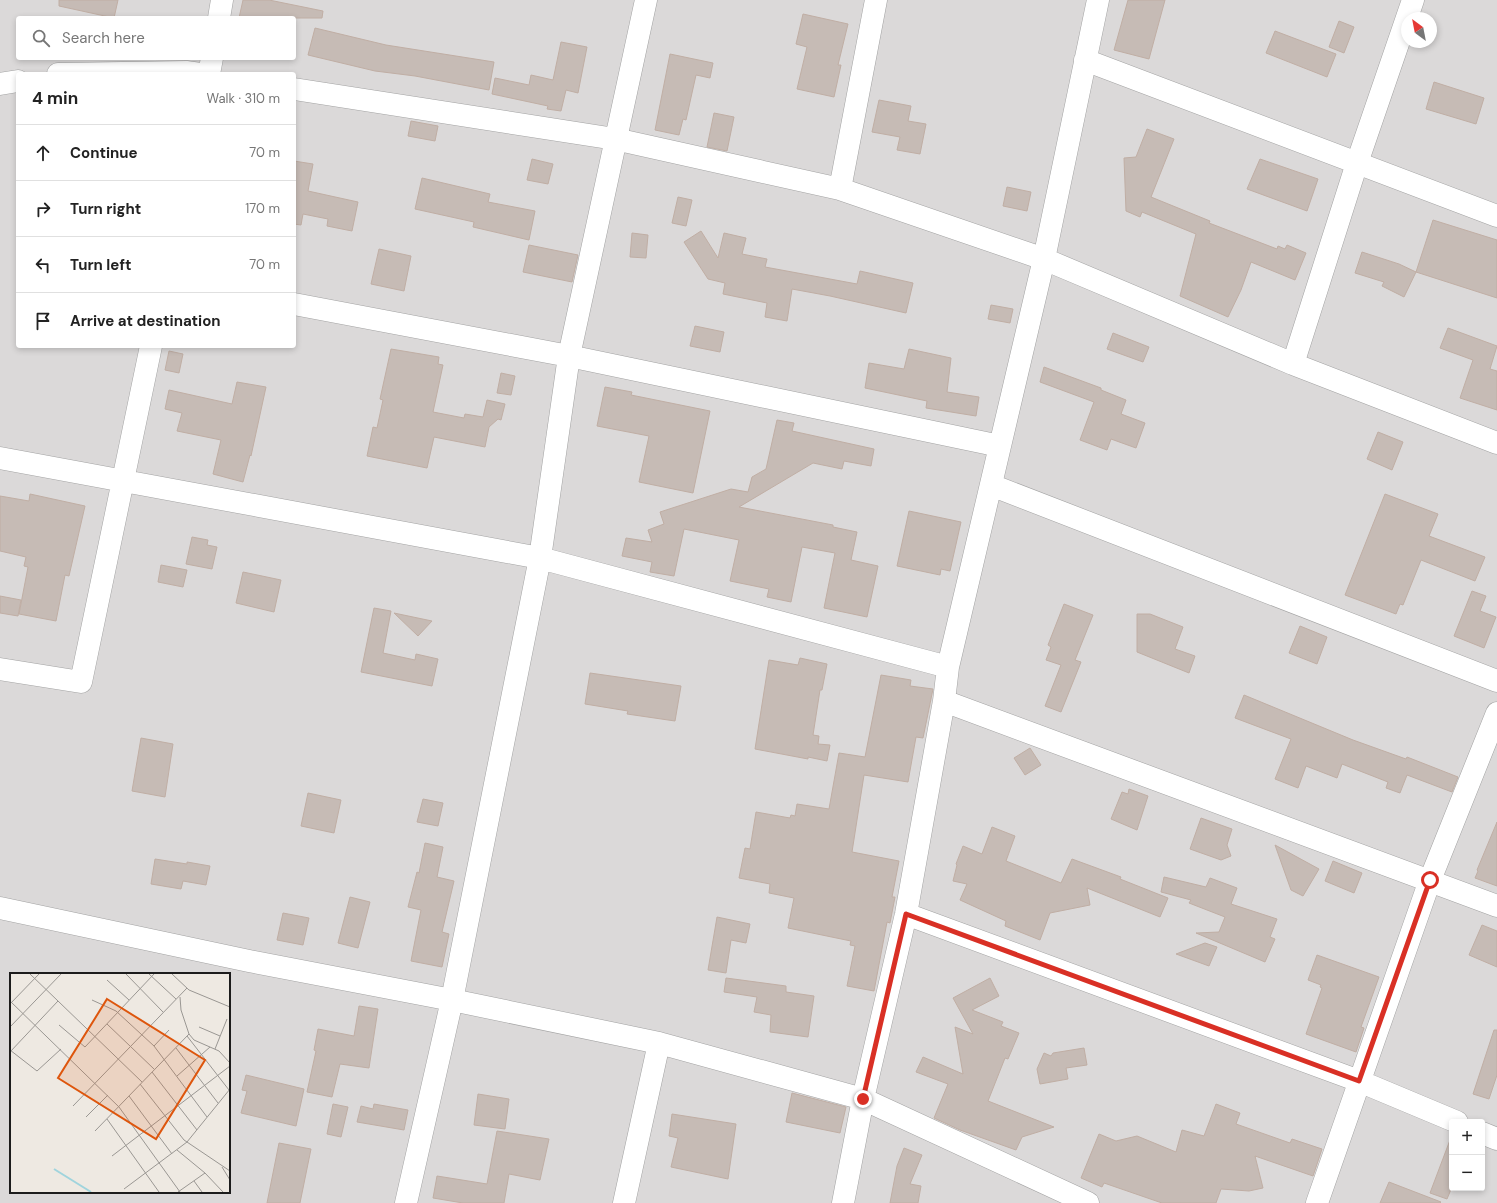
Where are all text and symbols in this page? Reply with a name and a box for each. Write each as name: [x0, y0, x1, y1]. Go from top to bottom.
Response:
north arrow: [1401, 12, 1437, 48]
search box: [16, 16, 296, 60]
icon: search: [30, 27, 52, 49]
text: Search here: [62, 28, 145, 48]
text: 4 min: [32, 87, 78, 109]
text: Walk · 310 m: [207, 90, 280, 107]
icon: ahead: [32, 142, 54, 164]
text: Continue: [70, 143, 138, 163]
text: 70 m: [249, 144, 280, 161]
icon: right: [32, 198, 54, 220]
text: Turn right: [70, 199, 141, 219]
text: 170 m: [245, 200, 280, 217]
icon: left: [32, 254, 54, 276]
text: Turn left: [70, 255, 131, 275]
text: 70 m: [249, 256, 280, 273]
icon: arrive: [32, 310, 54, 332]
text: Arrive at destination: [70, 311, 221, 331]
route start: [1421, 871, 1439, 889]
inset map: [10, 973, 230, 1193]
route end: [854, 1090, 872, 1108]
map controls: [1449, 1119, 1485, 1191]
button: +: [1449, 1119, 1485, 1155]
button: −: [1449, 1155, 1485, 1191]

